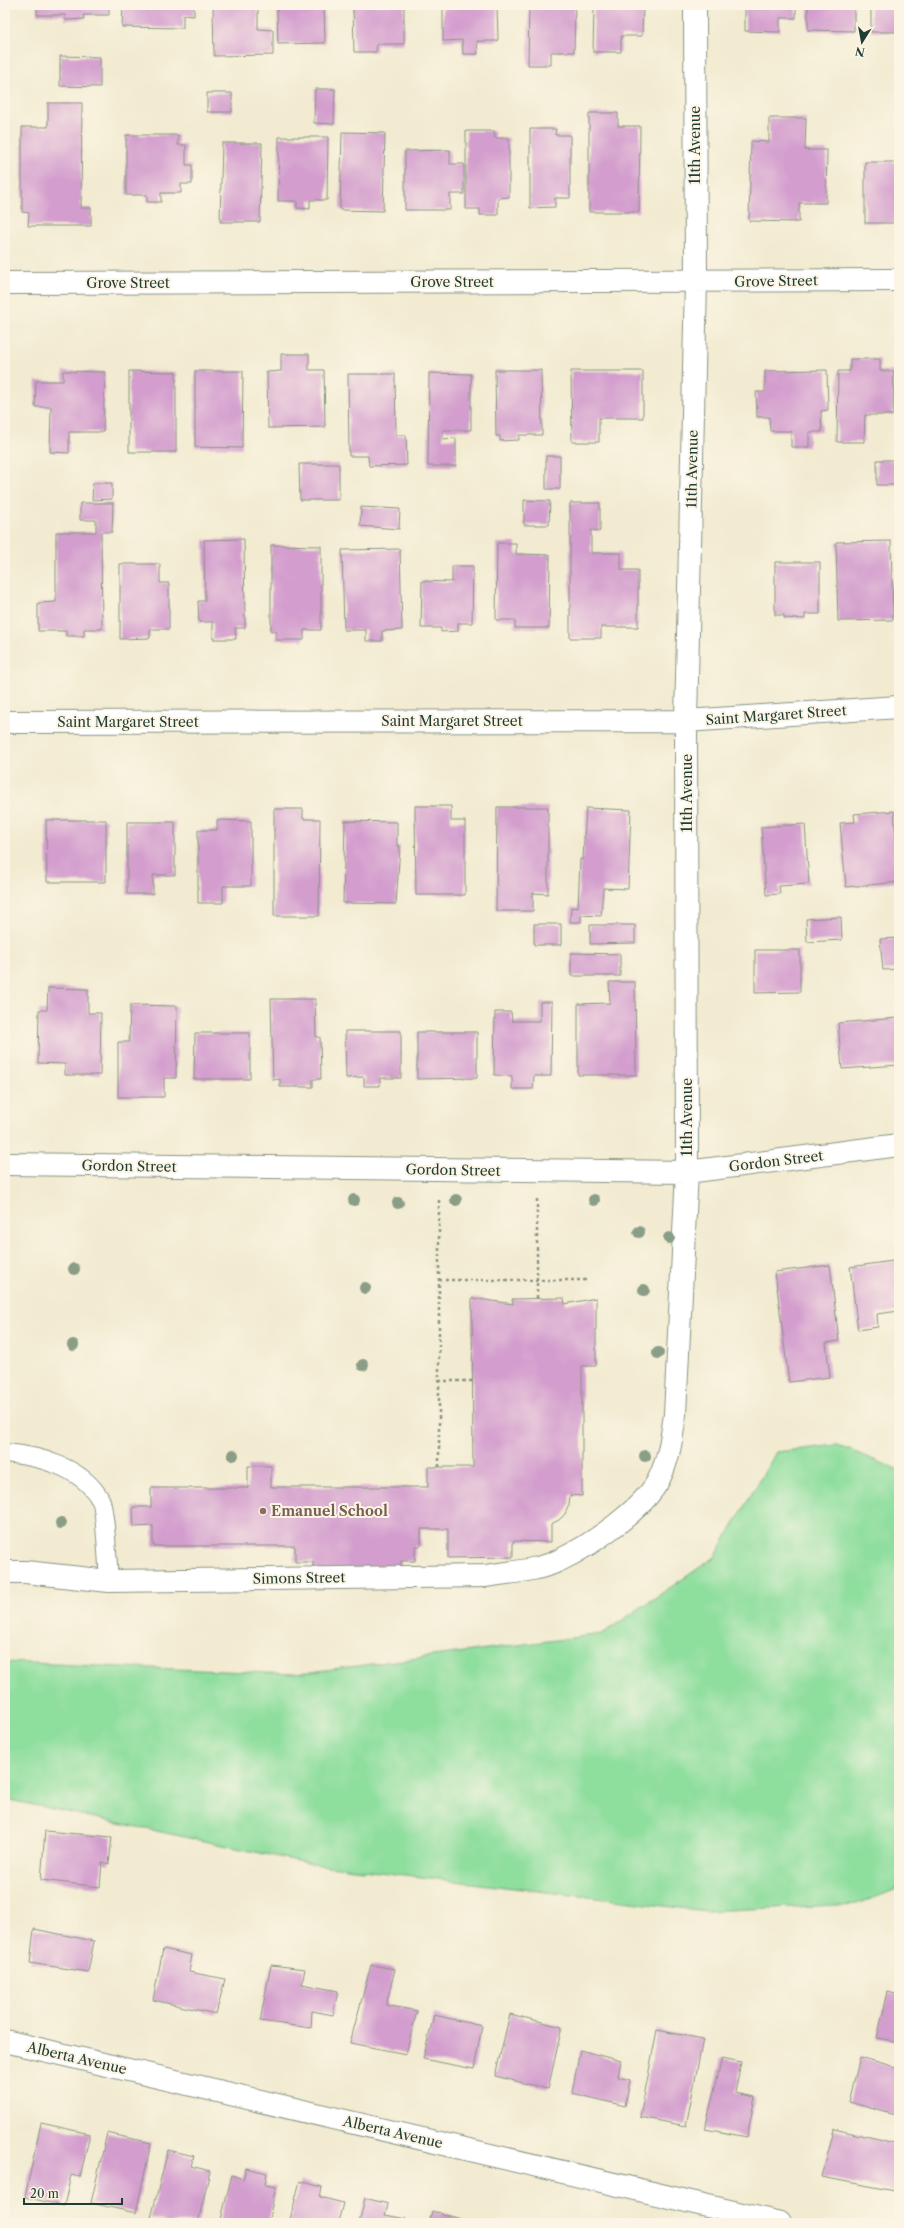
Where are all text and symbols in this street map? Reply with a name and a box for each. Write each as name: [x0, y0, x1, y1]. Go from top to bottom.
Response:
north arrow: [842, 22, 882, 62]
text: N: [854, 44, 866, 60]
street label: 11th Avenue: [686, 106, 704, 184]
street label: Grove Street: [734, 271, 818, 291]
street label: Grove Street: [410, 273, 494, 291]
street label: Grove Street: [86, 274, 170, 292]
street label: 11th Avenue: [682, 429, 702, 508]
street label: Saint Margaret Street: [705, 701, 847, 729]
street label: Saint Margaret Street: [381, 712, 523, 730]
street label: Saint Margaret Street: [57, 713, 199, 731]
street label: 11th Avenue: [678, 754, 696, 832]
street label: 11th Avenue: [678, 1078, 696, 1156]
street label: Gordon Street: [728, 1146, 824, 1176]
street label: Gordon Street: [81, 1156, 177, 1176]
street label: Gordon Street: [405, 1160, 501, 1180]
place label: Emanuel School: [271, 1502, 388, 1520]
marker: Emanuel School: [258, 1506, 268, 1516]
street label: Simons Street: [253, 1568, 345, 1588]
street label: Alberta Avenue: [24, 2038, 129, 2078]
street label: Alberta Avenue: [340, 2112, 445, 2152]
scale bar: [24, 2180, 122, 2206]
text: 20 m: [30, 2186, 59, 2201]

